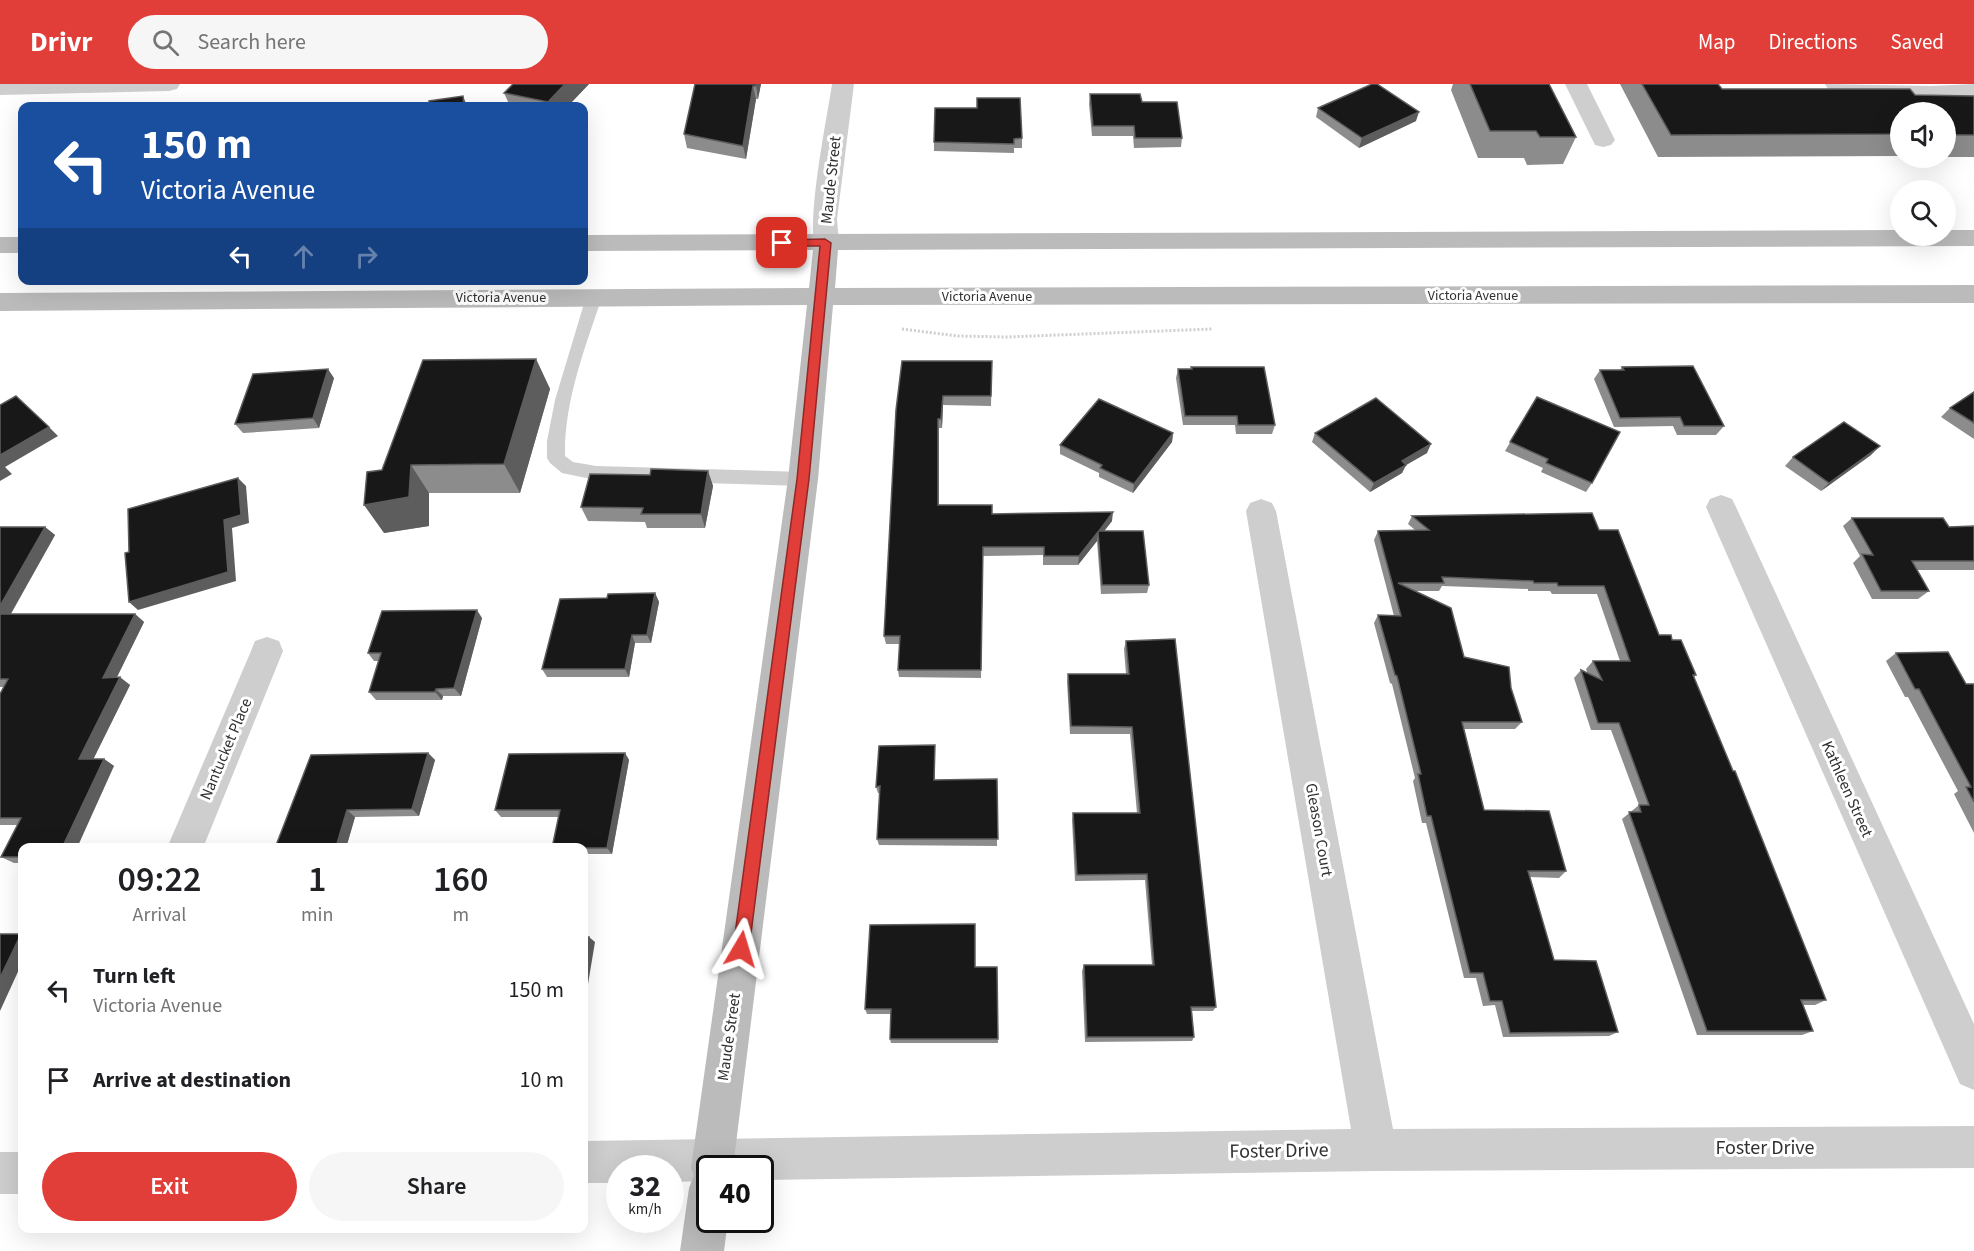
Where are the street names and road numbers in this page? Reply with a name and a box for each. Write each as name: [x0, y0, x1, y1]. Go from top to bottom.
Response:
street label: Maude Street: [815, 134, 847, 225]
street label: Victoria Avenue: [1428, 286, 1518, 306]
street label: Victoria Avenue: [942, 287, 1032, 307]
street label: Victoria Avenue: [456, 288, 546, 308]
street label: Nantucket Place: [195, 695, 257, 803]
street label: Kathleen Street: [1816, 737, 1878, 841]
street label: Gleason Court: [1300, 782, 1338, 879]
street label: Maude Street: [712, 991, 746, 1082]
street label: Foster Drive: [1715, 1134, 1815, 1162]
street label: Foster Drive: [1229, 1136, 1329, 1166]

